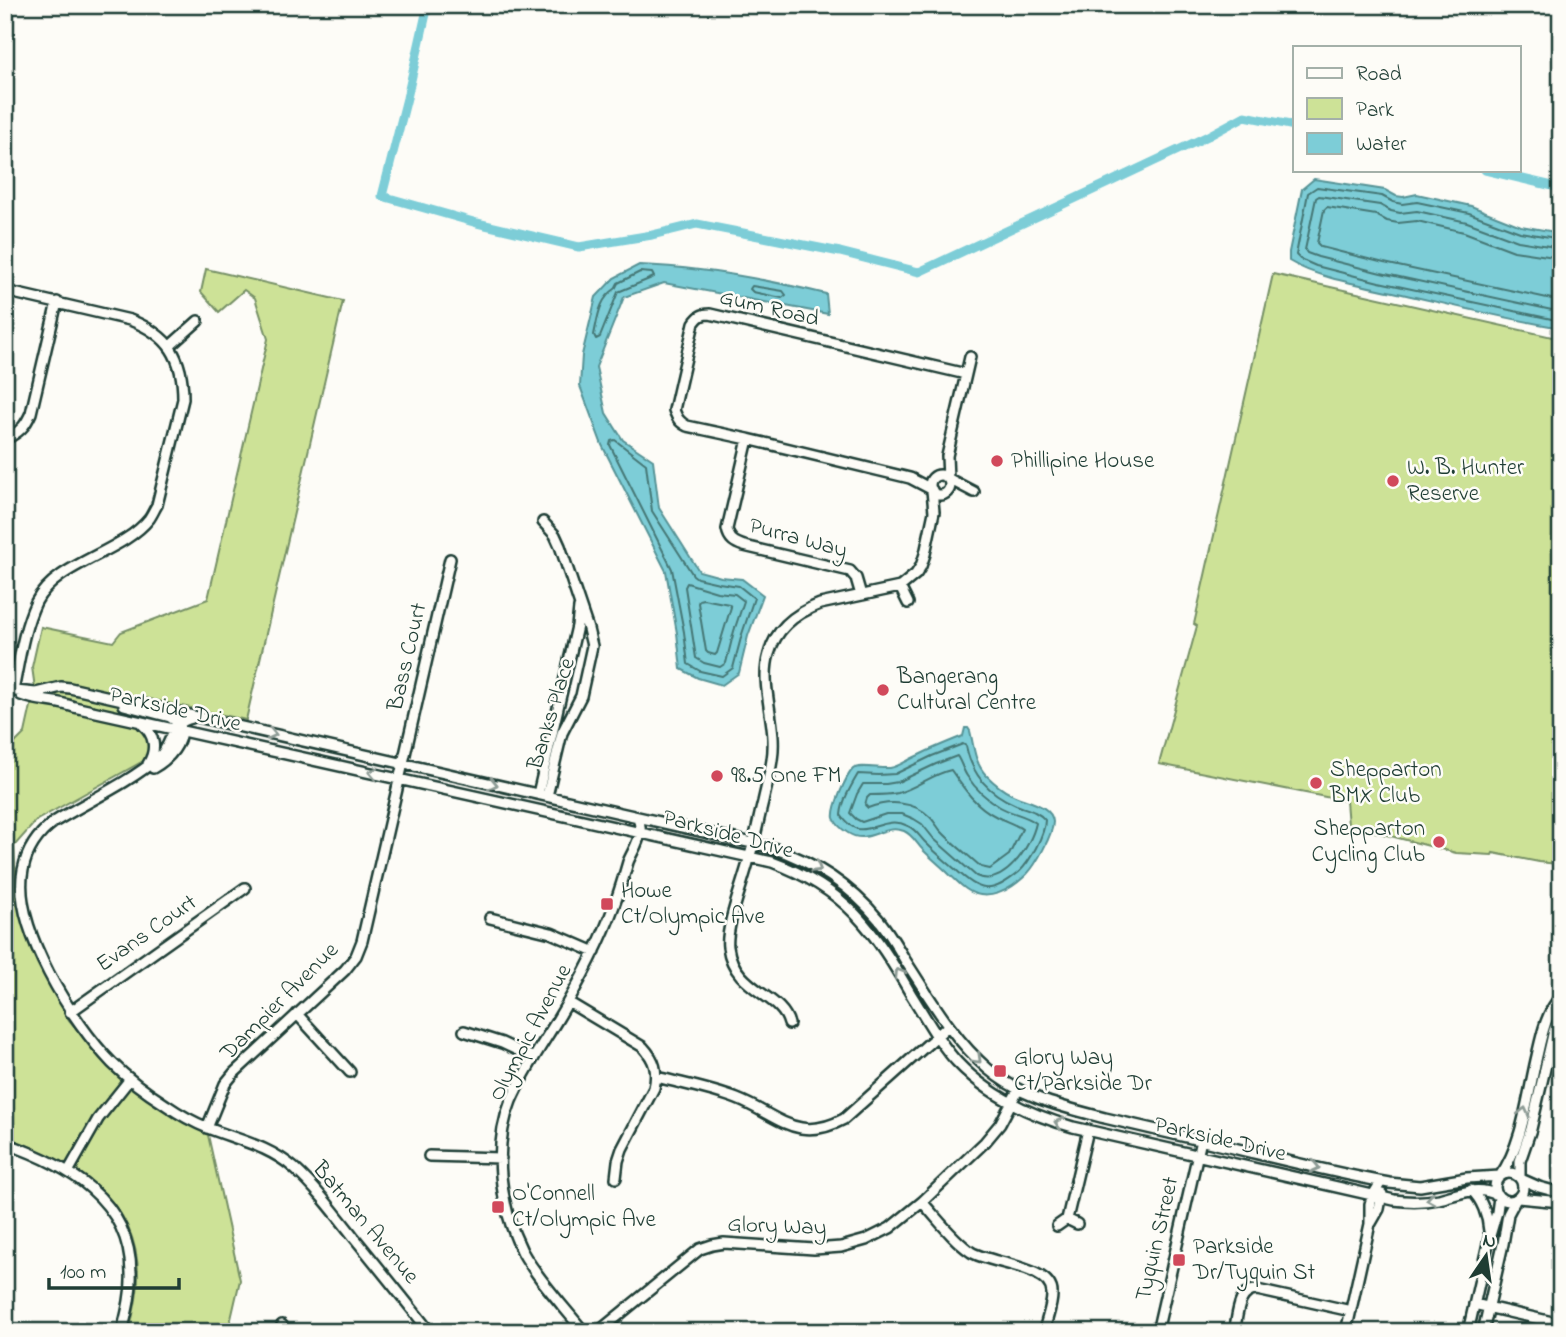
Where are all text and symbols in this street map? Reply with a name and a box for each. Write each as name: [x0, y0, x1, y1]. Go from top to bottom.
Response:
legend: [1293, 46, 1520, 172]
text: Road: [1356, 60, 1402, 90]
text: Park: [1356, 96, 1395, 126]
text: Water: [1356, 130, 1407, 160]
street label: Gum Road: [716, 282, 822, 336]
place label: Phillipine House: [1011, 445, 1155, 478]
place label: W. B. Hunter Reserve: [1407, 452, 1525, 511]
marker: Phillipine House: [989, 453, 1005, 469]
marker: W. B. Hunter Reserve: [1385, 473, 1401, 489]
street label: Purra Way: [745, 510, 851, 570]
street label: Bass Court: [379, 600, 436, 715]
street label: Banks Place: [519, 653, 585, 775]
place label: Bangerang Cultural Centre: [896, 661, 1037, 720]
street label: Parkside Drive: [106, 679, 245, 741]
marker: Bangerang Cultural Centre: [875, 682, 891, 698]
one-way arrow: [266, 725, 278, 740]
place label: Shepparton BMX Club: [1329, 754, 1442, 813]
place label: 98.5 One FM: [731, 760, 842, 793]
one-way arrow: [367, 767, 379, 782]
marker: 98.5 One FM: [709, 768, 725, 784]
marker: Shepparton BMX Club: [1308, 775, 1324, 791]
one-way arrow: [487, 776, 499, 790]
street label: Parkside Drive: [659, 802, 798, 869]
place label: Shepparton Cycling Club: [1312, 813, 1425, 874]
marker: Shepparton Cycling Club: [1431, 834, 1447, 850]
one-way arrow: [809, 860, 822, 873]
place label: Howe Ct/Olympic Ave: [621, 875, 765, 936]
street label: Evans Court: [90, 887, 204, 981]
marker: Howe Ct/Olympic Ave: [599, 896, 615, 912]
street label: Dampier Avenue: [213, 935, 347, 1069]
street label: Olympic Avenue: [481, 958, 583, 1108]
one-way arrow: [894, 967, 907, 980]
place label: Glory Way Ct/Parkside Dr: [1014, 1042, 1153, 1101]
one-way arrow: [969, 1050, 982, 1063]
marker: Glory Way Ct/Parkside Dr: [992, 1063, 1008, 1079]
one-way arrow: [1516, 1106, 1530, 1118]
street label: Parkside Drive: [1151, 1109, 1290, 1171]
one-way arrow: [1054, 1116, 1066, 1131]
street label: Batman Avenue: [303, 1153, 427, 1292]
one-way arrow: [1309, 1158, 1321, 1173]
street label: Tyquin Street: [1128, 1173, 1190, 1305]
place label: O'Connell Ct/Olympic Ave: [512, 1178, 656, 1239]
one-way arrow: [1425, 1191, 1437, 1206]
marker: O'Connell Ct/Olympic Ave: [490, 1199, 506, 1215]
street label: Glory Way: [727, 1209, 827, 1247]
north arrow: [1450, 1222, 1520, 1292]
text: N: [1480, 1227, 1499, 1257]
place label: Parkside Dr/Tyquin St: [1192, 1231, 1316, 1292]
scale bar: [49, 1246, 178, 1290]
marker: Parkside Dr/Tyquin St: [1171, 1252, 1187, 1268]
text: 100 m: [60, 1258, 106, 1288]

